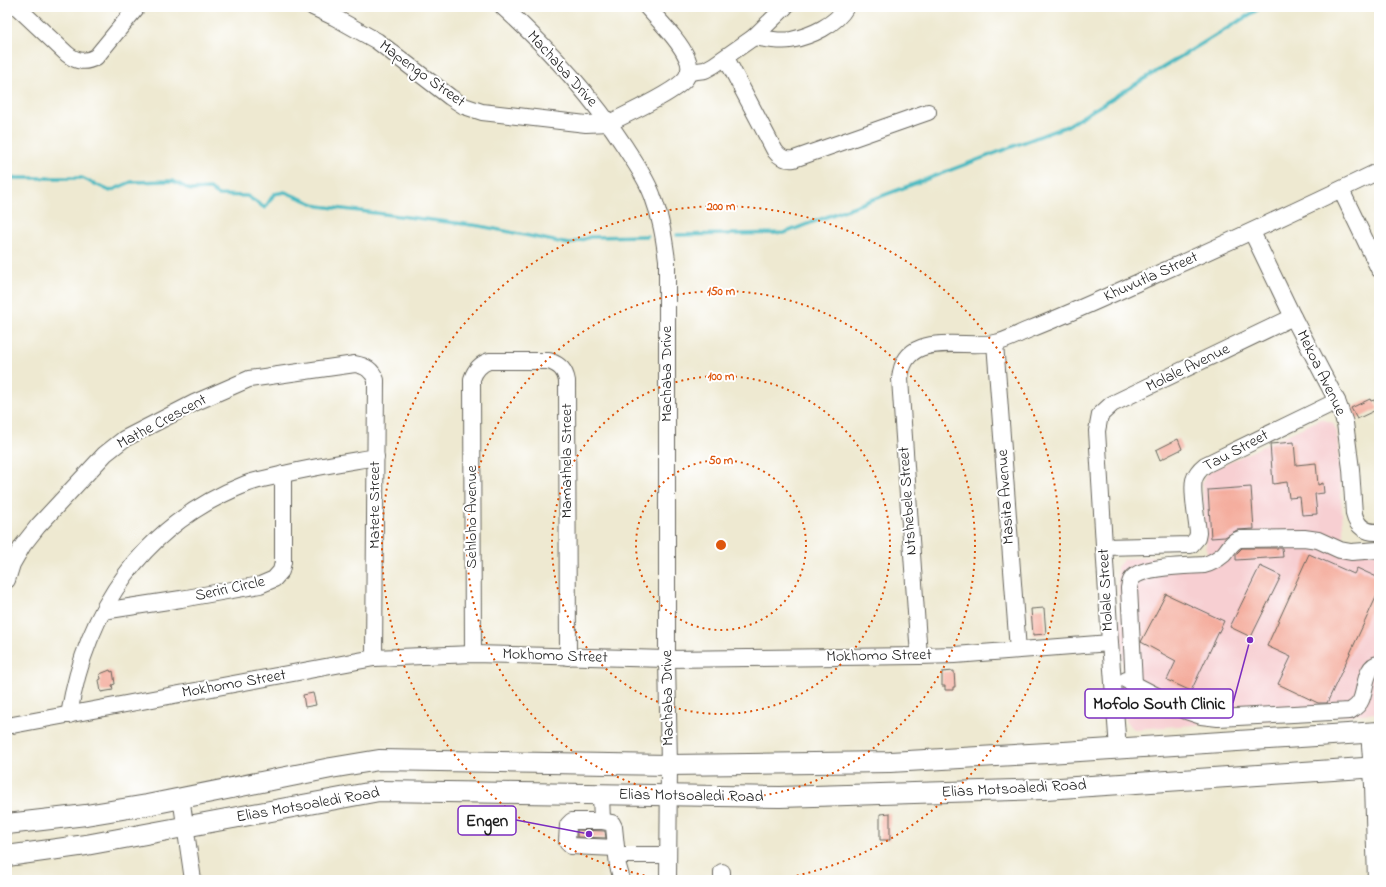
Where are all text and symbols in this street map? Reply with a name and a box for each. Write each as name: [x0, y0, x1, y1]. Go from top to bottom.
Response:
street label: Machaba Drive: [521, 25, 604, 113]
street label: Mapengo Street: [374, 34, 471, 114]
text: 200 m: [706, 198, 736, 216]
street label: Khuvutla Street: [1100, 245, 1202, 308]
text: 150 m: [707, 283, 736, 301]
street label: Machaba Drive: [655, 325, 679, 422]
street label: Mekoa Avenue: [1290, 326, 1352, 421]
street label: Molale Avenue: [1142, 337, 1235, 399]
text: 100 m: [708, 368, 735, 386]
street label: Mathe Crescent: [113, 388, 212, 456]
street label: Mamathela Street: [555, 403, 579, 519]
street label: Tau Street: [1199, 423, 1274, 478]
street label: Ntshebele Street: [892, 445, 924, 556]
street label: Masita Avenue: [991, 448, 1021, 545]
text: 50 m: [709, 452, 734, 470]
street label: Matete Street: [363, 460, 387, 549]
street label: Sehloho Avenue: [460, 465, 484, 569]
centre of rings: [714, 538, 728, 552]
street label: Molale Street: [1092, 547, 1120, 632]
street label: Seriri Circle: [193, 570, 268, 608]
street label: Mokhomo Street: [502, 642, 609, 670]
street label: Mokhomo Street: [826, 643, 933, 669]
street label: Machaba Drive: [655, 649, 681, 746]
street label: Mokhomo Street: [180, 663, 289, 705]
callout: Mofolo South Clinic: [1085, 689, 1233, 718]
text: Mofolo South Clinic: [1093, 692, 1225, 717]
street label: Elias Motsoaledi Road: [941, 773, 1087, 805]
street label: Elias Motsoaledi Road: [234, 781, 382, 829]
street label: Elias Motsoaledi Road: [618, 783, 764, 809]
callout: Engen: [458, 806, 516, 835]
text: Engen: [466, 809, 509, 836]

